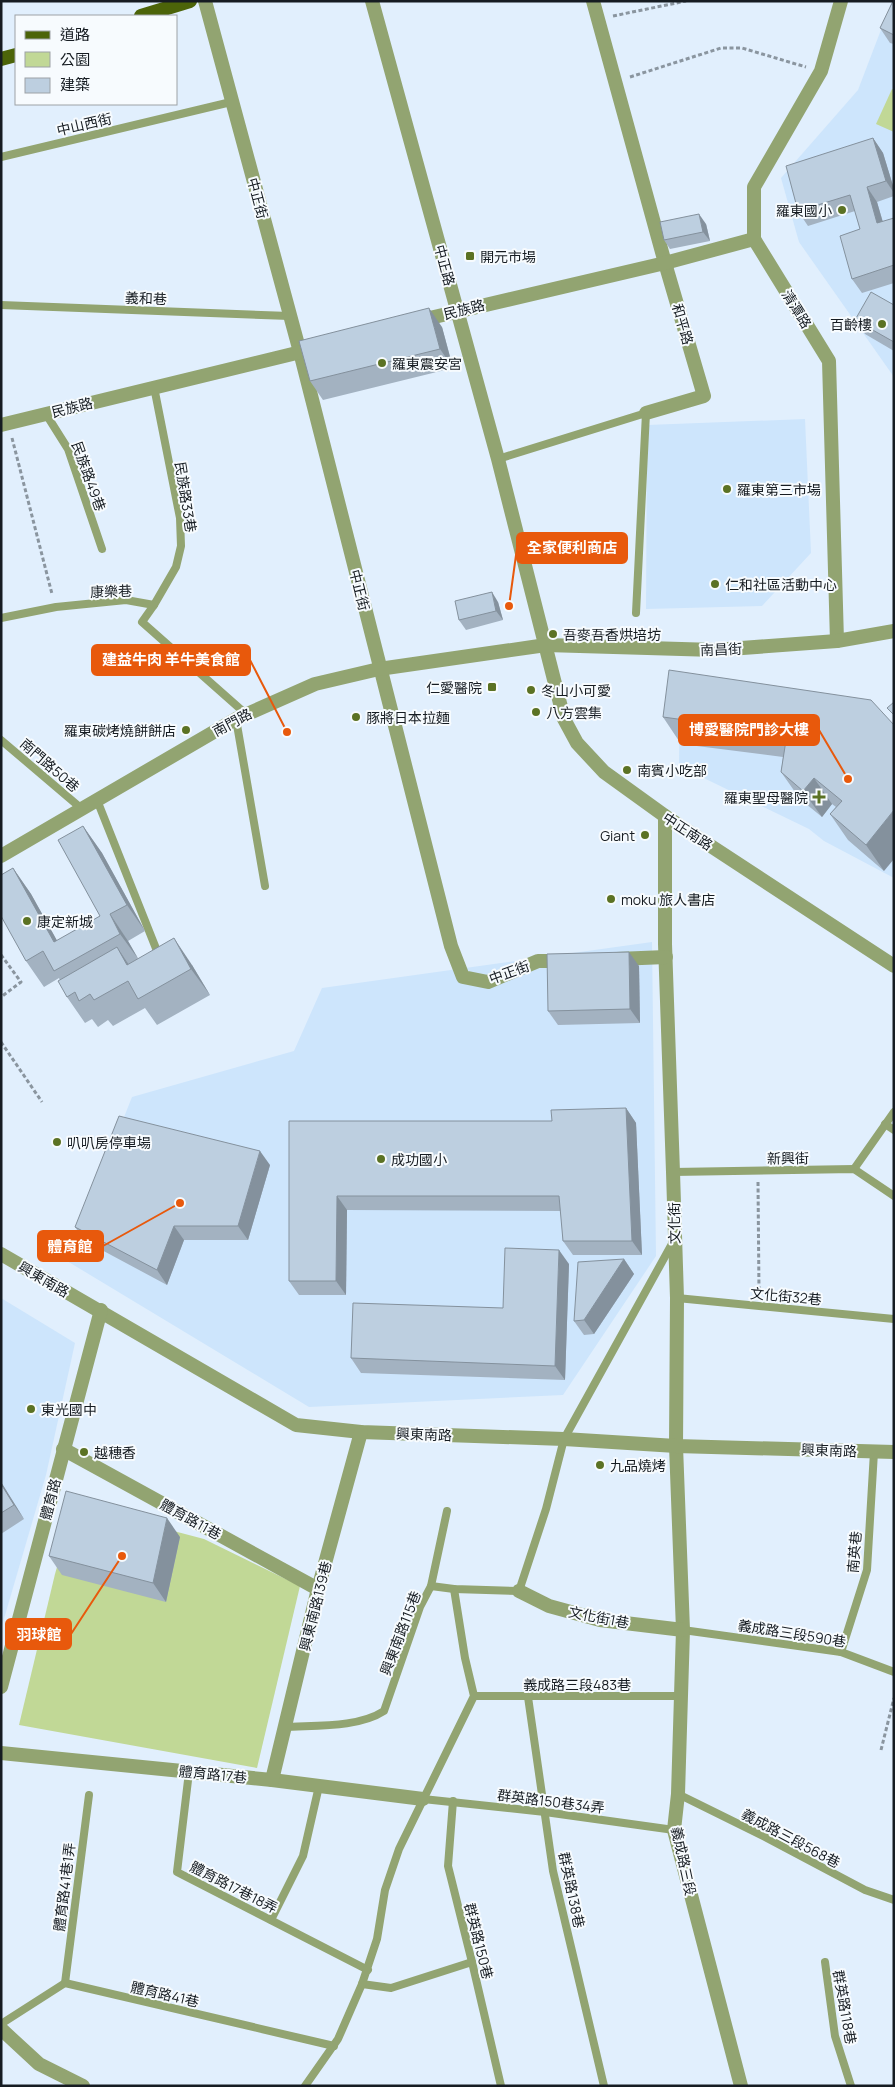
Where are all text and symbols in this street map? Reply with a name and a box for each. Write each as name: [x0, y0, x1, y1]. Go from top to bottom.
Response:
legend: [15, 15, 178, 105]
text: 道路: [60, 24, 90, 45]
text: 公園: [60, 49, 90, 70]
text: 建築: [60, 74, 90, 95]
street label: 中山西街: [55, 108, 113, 140]
street label: 中正街: [243, 175, 273, 221]
place label: 羅東國小: [776, 201, 832, 220]
marker: 羅東國小: [836, 204, 848, 216]
street label: 中正路: [430, 242, 460, 288]
place label: 開元市場: [480, 247, 536, 266]
marker: 開元市場: [464, 250, 476, 262]
street label: 清潭路: [778, 286, 816, 332]
street label: 義和巷: [125, 288, 167, 308]
street label: 民族路: [441, 295, 487, 323]
street label: 和平路: [668, 301, 698, 347]
place label: 百齡樓: [830, 315, 872, 334]
marker: 百齡樓: [876, 318, 888, 330]
place label: 羅東震安宮: [392, 354, 462, 373]
marker: 羅東震安宮: [376, 357, 388, 369]
street label: 民族路: [49, 393, 95, 421]
street label: 民族路49巷: [68, 439, 110, 513]
street label: 民族路33巷: [171, 460, 201, 534]
place label: 羅東第三市場: [737, 480, 821, 499]
marker: 羅東第三市場: [721, 483, 733, 495]
callout: 全家便利商店: [517, 533, 627, 563]
text: 全家便利商店: [527, 537, 617, 558]
street label: 中正街: [346, 567, 374, 613]
place label: 仁和社區活動中心: [725, 575, 837, 594]
marker: 仁和社區活動中心: [709, 578, 721, 590]
street label: 康樂巷: [90, 581, 132, 601]
place label: 吾麥吾香烘培坊: [563, 625, 661, 644]
marker: 吾麥吾香烘培坊: [547, 628, 559, 640]
street label: 南昌街: [700, 639, 742, 659]
callout: 建益牛肉 羊牛美食館: [92, 645, 250, 675]
text: 建益牛肉 羊牛美食館: [102, 649, 240, 670]
place label: 仁愛醫院: [426, 678, 482, 697]
marker: 仁愛醫院: [486, 681, 498, 693]
place label: 冬山小可愛: [541, 681, 611, 700]
marker: 冬山小可愛: [525, 684, 537, 696]
place label: 八方雲集: [546, 703, 602, 722]
street label: 南門路: [209, 704, 255, 740]
marker: 八方雲集: [530, 706, 542, 718]
place label: 豚將日本拉麵: [366, 708, 450, 727]
marker: 豚將日本拉麵: [350, 711, 362, 723]
callout: 博愛醫院門診大樓: [679, 715, 819, 745]
text: 博愛醫院門診大樓: [689, 719, 809, 740]
place label: 羅東碳烤燒餅餅店: [64, 721, 176, 740]
marker: 羅東碳烤燒餅餅店: [180, 724, 192, 736]
street label: 南門路50巷: [16, 734, 84, 796]
place label: 南賓小吃部: [637, 761, 707, 780]
marker: 南賓小吃部: [621, 764, 633, 776]
place label: 羅東聖母醫院: [724, 788, 808, 807]
marker: 羅東聖母醫院: [812, 790, 826, 804]
street label: 中正南路: [659, 808, 717, 854]
place label: Giant: [600, 826, 635, 845]
marker: Giant: [639, 829, 651, 841]
place label: moku 旅人書店: [621, 890, 715, 909]
marker: moku 旅人書店: [605, 893, 617, 905]
place label: 康定新城: [37, 912, 93, 931]
marker: 康定新城: [21, 915, 33, 927]
street label: 中正街: [486, 956, 532, 988]
place label: 叭叭房停車場: [67, 1133, 151, 1152]
marker: 叭叭房停車場: [51, 1136, 63, 1148]
street label: 新興街: [767, 1148, 809, 1168]
place label: 成功國小: [391, 1150, 447, 1169]
marker: 成功國小: [375, 1153, 387, 1165]
street label: 文化街: [664, 1202, 684, 1244]
callout: 體育館: [38, 1231, 103, 1261]
text: 體育館: [47, 1236, 93, 1257]
street label: 興東南路: [15, 1257, 73, 1301]
street label: 文化街32巷: [749, 1283, 823, 1309]
place label: 東光國中: [41, 1400, 97, 1419]
marker: 東光國中: [25, 1403, 37, 1415]
street label: 興東南路: [396, 1424, 452, 1444]
street label: 興東南路: [801, 1440, 857, 1460]
place label: 越穗香: [94, 1443, 136, 1462]
marker: 越穗香: [78, 1446, 90, 1458]
place label: 九品燒烤: [610, 1456, 666, 1475]
marker: 九品燒烤: [594, 1459, 606, 1471]
street label: 體育路: [35, 1476, 65, 1522]
street label: 體育路11巷: [157, 1494, 225, 1544]
street label: 南英巷: [843, 1530, 865, 1574]
street label: 興東南路139巷: [295, 1559, 335, 1653]
street label: 興東南路115巷: [375, 1588, 425, 1678]
street label: 文化街1巷: [567, 1602, 631, 1632]
street label: 義成路三段590巷: [737, 1615, 847, 1651]
callout: 羽球館: [6, 1619, 71, 1649]
text: 羽球館: [16, 1624, 62, 1645]
street label: 義成路三段483巷: [523, 1675, 631, 1694]
street label: 體育路17巷: [178, 1761, 248, 1787]
street label: 群英路150巷34弄: [496, 1785, 606, 1817]
street label: 義成路三段568巷: [738, 1804, 844, 1872]
street label: 義成路三段: [667, 1825, 701, 1897]
street label: 體育路41巷1弄: [49, 1842, 79, 1932]
street label: 群英路138巷: [555, 1850, 589, 1930]
street label: 體育路17巷18弄: [187, 1857, 281, 1917]
street label: 群英路150巷: [460, 1901, 498, 1981]
street label: 群英路118巷: [829, 1968, 861, 2046]
street label: 體育路41巷: [129, 1977, 201, 2011]

